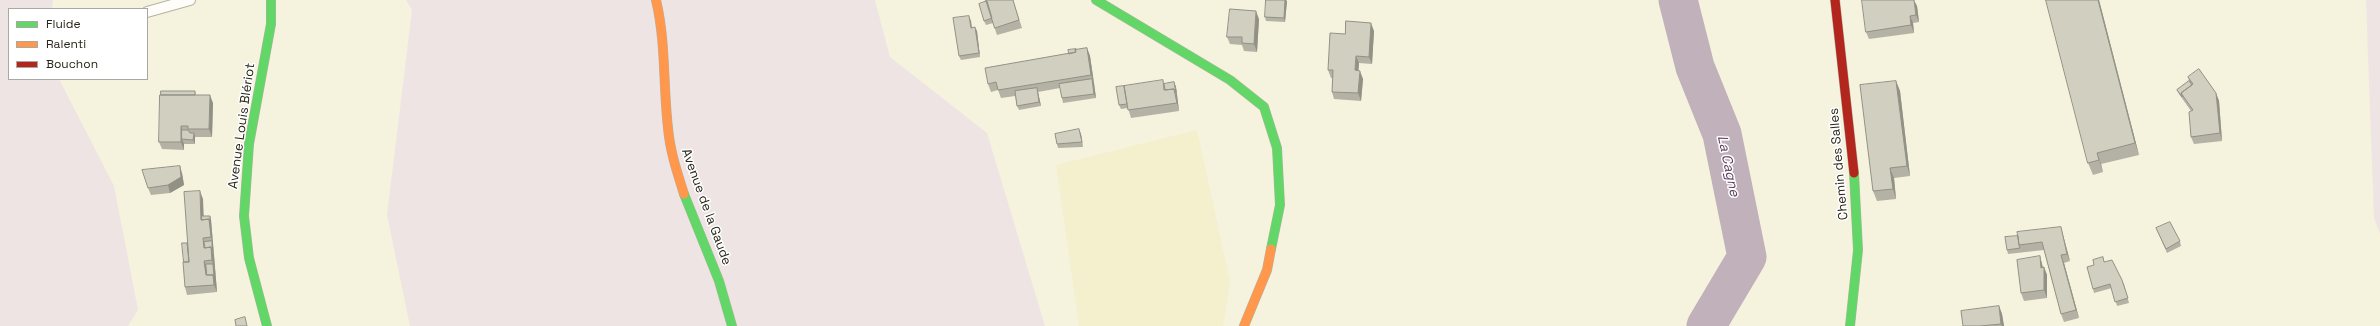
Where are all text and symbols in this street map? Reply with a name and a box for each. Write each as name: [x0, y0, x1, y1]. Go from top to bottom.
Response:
legend: [8, 8, 148, 80]
text: Fluide: [46, 16, 81, 32]
text: Ralenti: [46, 36, 86, 52]
text: Bouchon: [46, 56, 98, 72]
street label: Avenue Louis Blériot: [225, 62, 259, 190]
street label: Chemin des Salles: [1826, 107, 1852, 221]
water label: La Cagne: [1713, 134, 1743, 198]
street label: Avenue de la Gaude: [678, 147, 734, 267]

